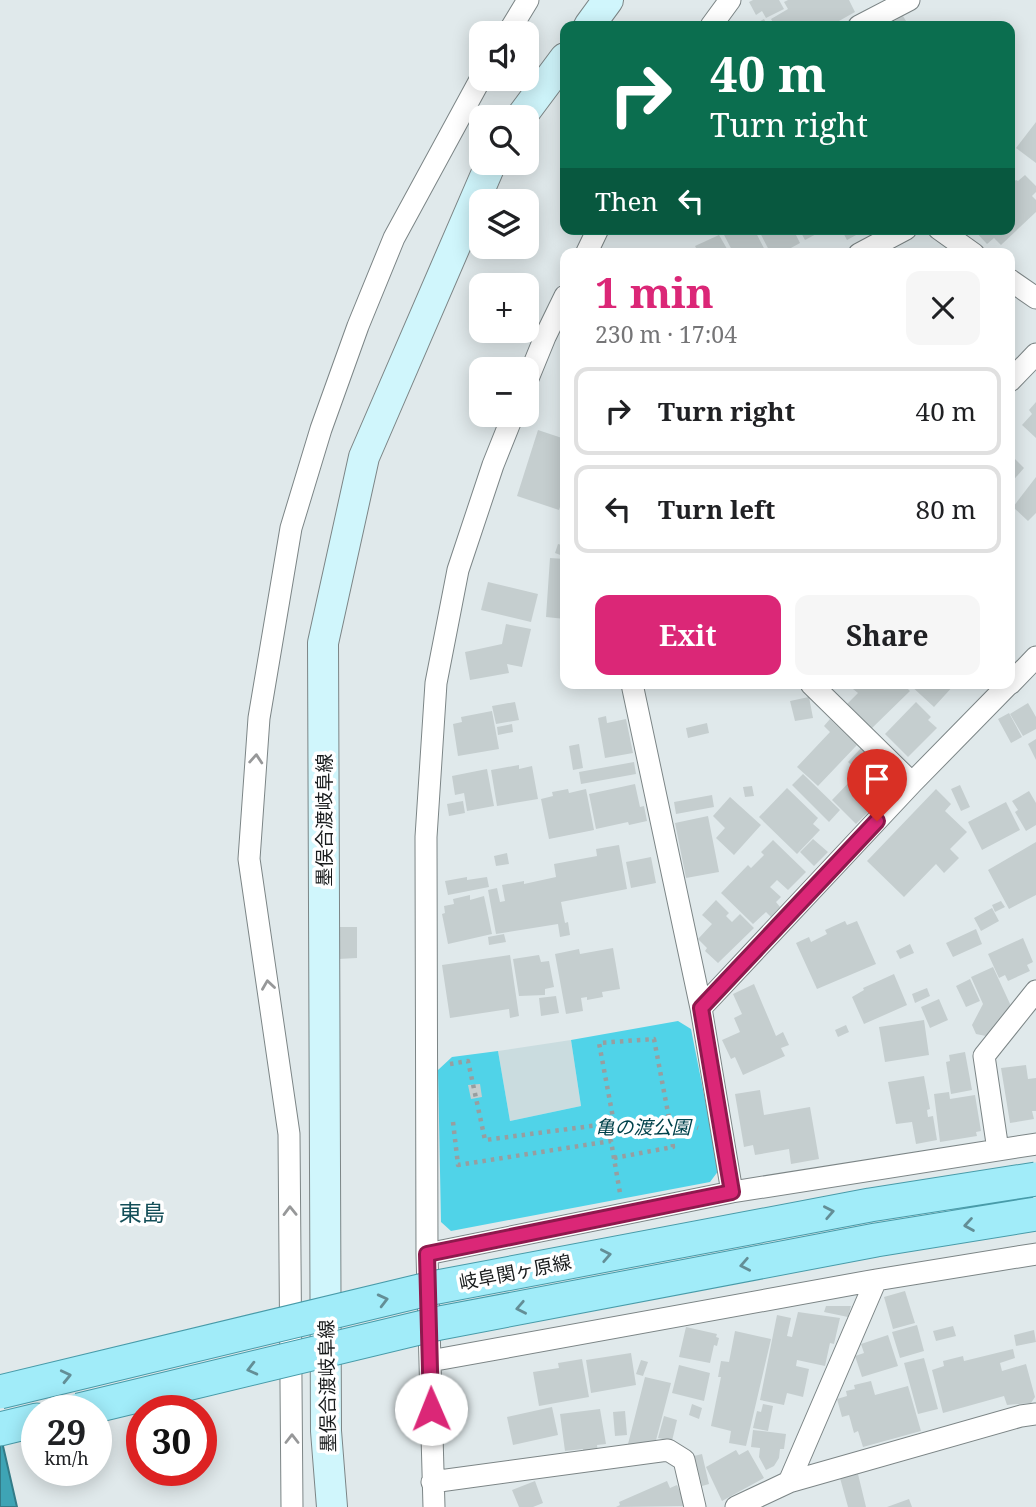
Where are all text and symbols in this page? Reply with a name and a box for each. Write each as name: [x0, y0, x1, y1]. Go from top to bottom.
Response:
map controls: [469, 21, 539, 427]
button: sound: [469, 21, 539, 91]
text: 40 m: [710, 40, 826, 106]
icon: right: [595, 49, 686, 140]
text: Turn right: [710, 103, 868, 146]
button: search: [469, 105, 539, 175]
icon: left: [672, 182, 710, 220]
text: Then: [595, 183, 658, 219]
button: layers: [469, 189, 539, 259]
text: 1 min: [595, 263, 714, 320]
button: close: [906, 271, 980, 345]
button: +: [469, 273, 539, 343]
text: 230 m · 17:04: [595, 318, 737, 350]
button: −: [469, 357, 539, 427]
icon: right: [599, 392, 637, 430]
text: Turn right: [658, 393, 795, 429]
text: 40 m: [916, 393, 976, 429]
icon: left: [599, 490, 637, 528]
text: Turn left: [658, 491, 775, 527]
text: 80 m: [916, 491, 976, 527]
button: Exit: [595, 595, 781, 675]
button: Share: [795, 595, 980, 675]
pin: [847, 749, 907, 821]
street label: 墨俣合渡岐阜線: [311, 753, 337, 887]
one-way arrow: [249, 754, 264, 765]
icon: arrive: [858, 760, 896, 798]
one-way arrow: [260, 979, 275, 991]
park label: 亀の渡公園: [595, 1114, 693, 1140]
district label: 東島: [119, 1196, 165, 1228]
one-way arrow: [282, 1206, 298, 1216]
one-way arrow: [823, 1206, 835, 1221]
one-way arrow: [963, 1217, 975, 1232]
street label: 岐阜関ヶ原線: [457, 1248, 573, 1296]
one-way arrow: [600, 1248, 612, 1263]
one-way arrow: [739, 1257, 751, 1272]
one-way arrow: [377, 1294, 389, 1308]
one-way arrow: [515, 1299, 527, 1314]
street label: 墨俣合渡岐阜線: [313, 1319, 341, 1453]
one-way arrow: [246, 1361, 258, 1375]
one-way arrow: [60, 1370, 72, 1385]
position arrow: [394, 1372, 468, 1446]
speed limit sign: 30: [126, 1395, 217, 1486]
text: 29: [47, 1408, 86, 1455]
one-way arrow: [284, 1433, 300, 1444]
text: km/h: [44, 1446, 89, 1470]

